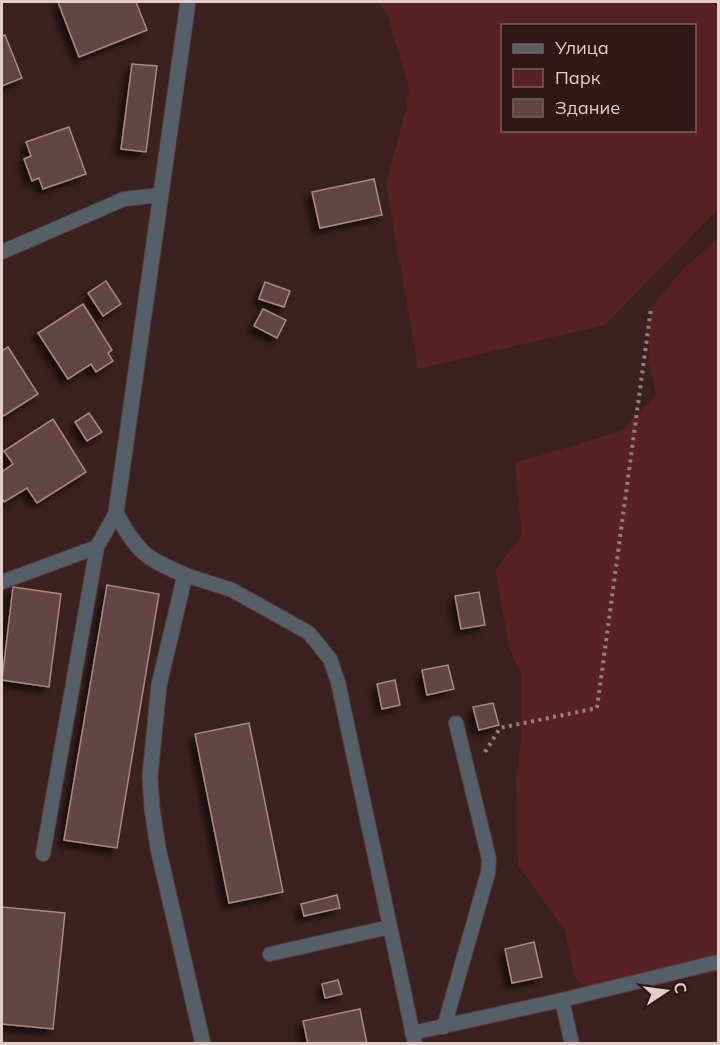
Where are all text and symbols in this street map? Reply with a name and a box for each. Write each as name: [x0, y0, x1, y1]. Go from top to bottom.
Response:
legend: [501, 24, 696, 132]
text: Улица: [554, 36, 609, 59]
text: Парк: [555, 66, 601, 89]
text: Здание: [555, 96, 620, 119]
north arrow: [636, 961, 696, 1021]
text: С: [670, 980, 692, 995]

